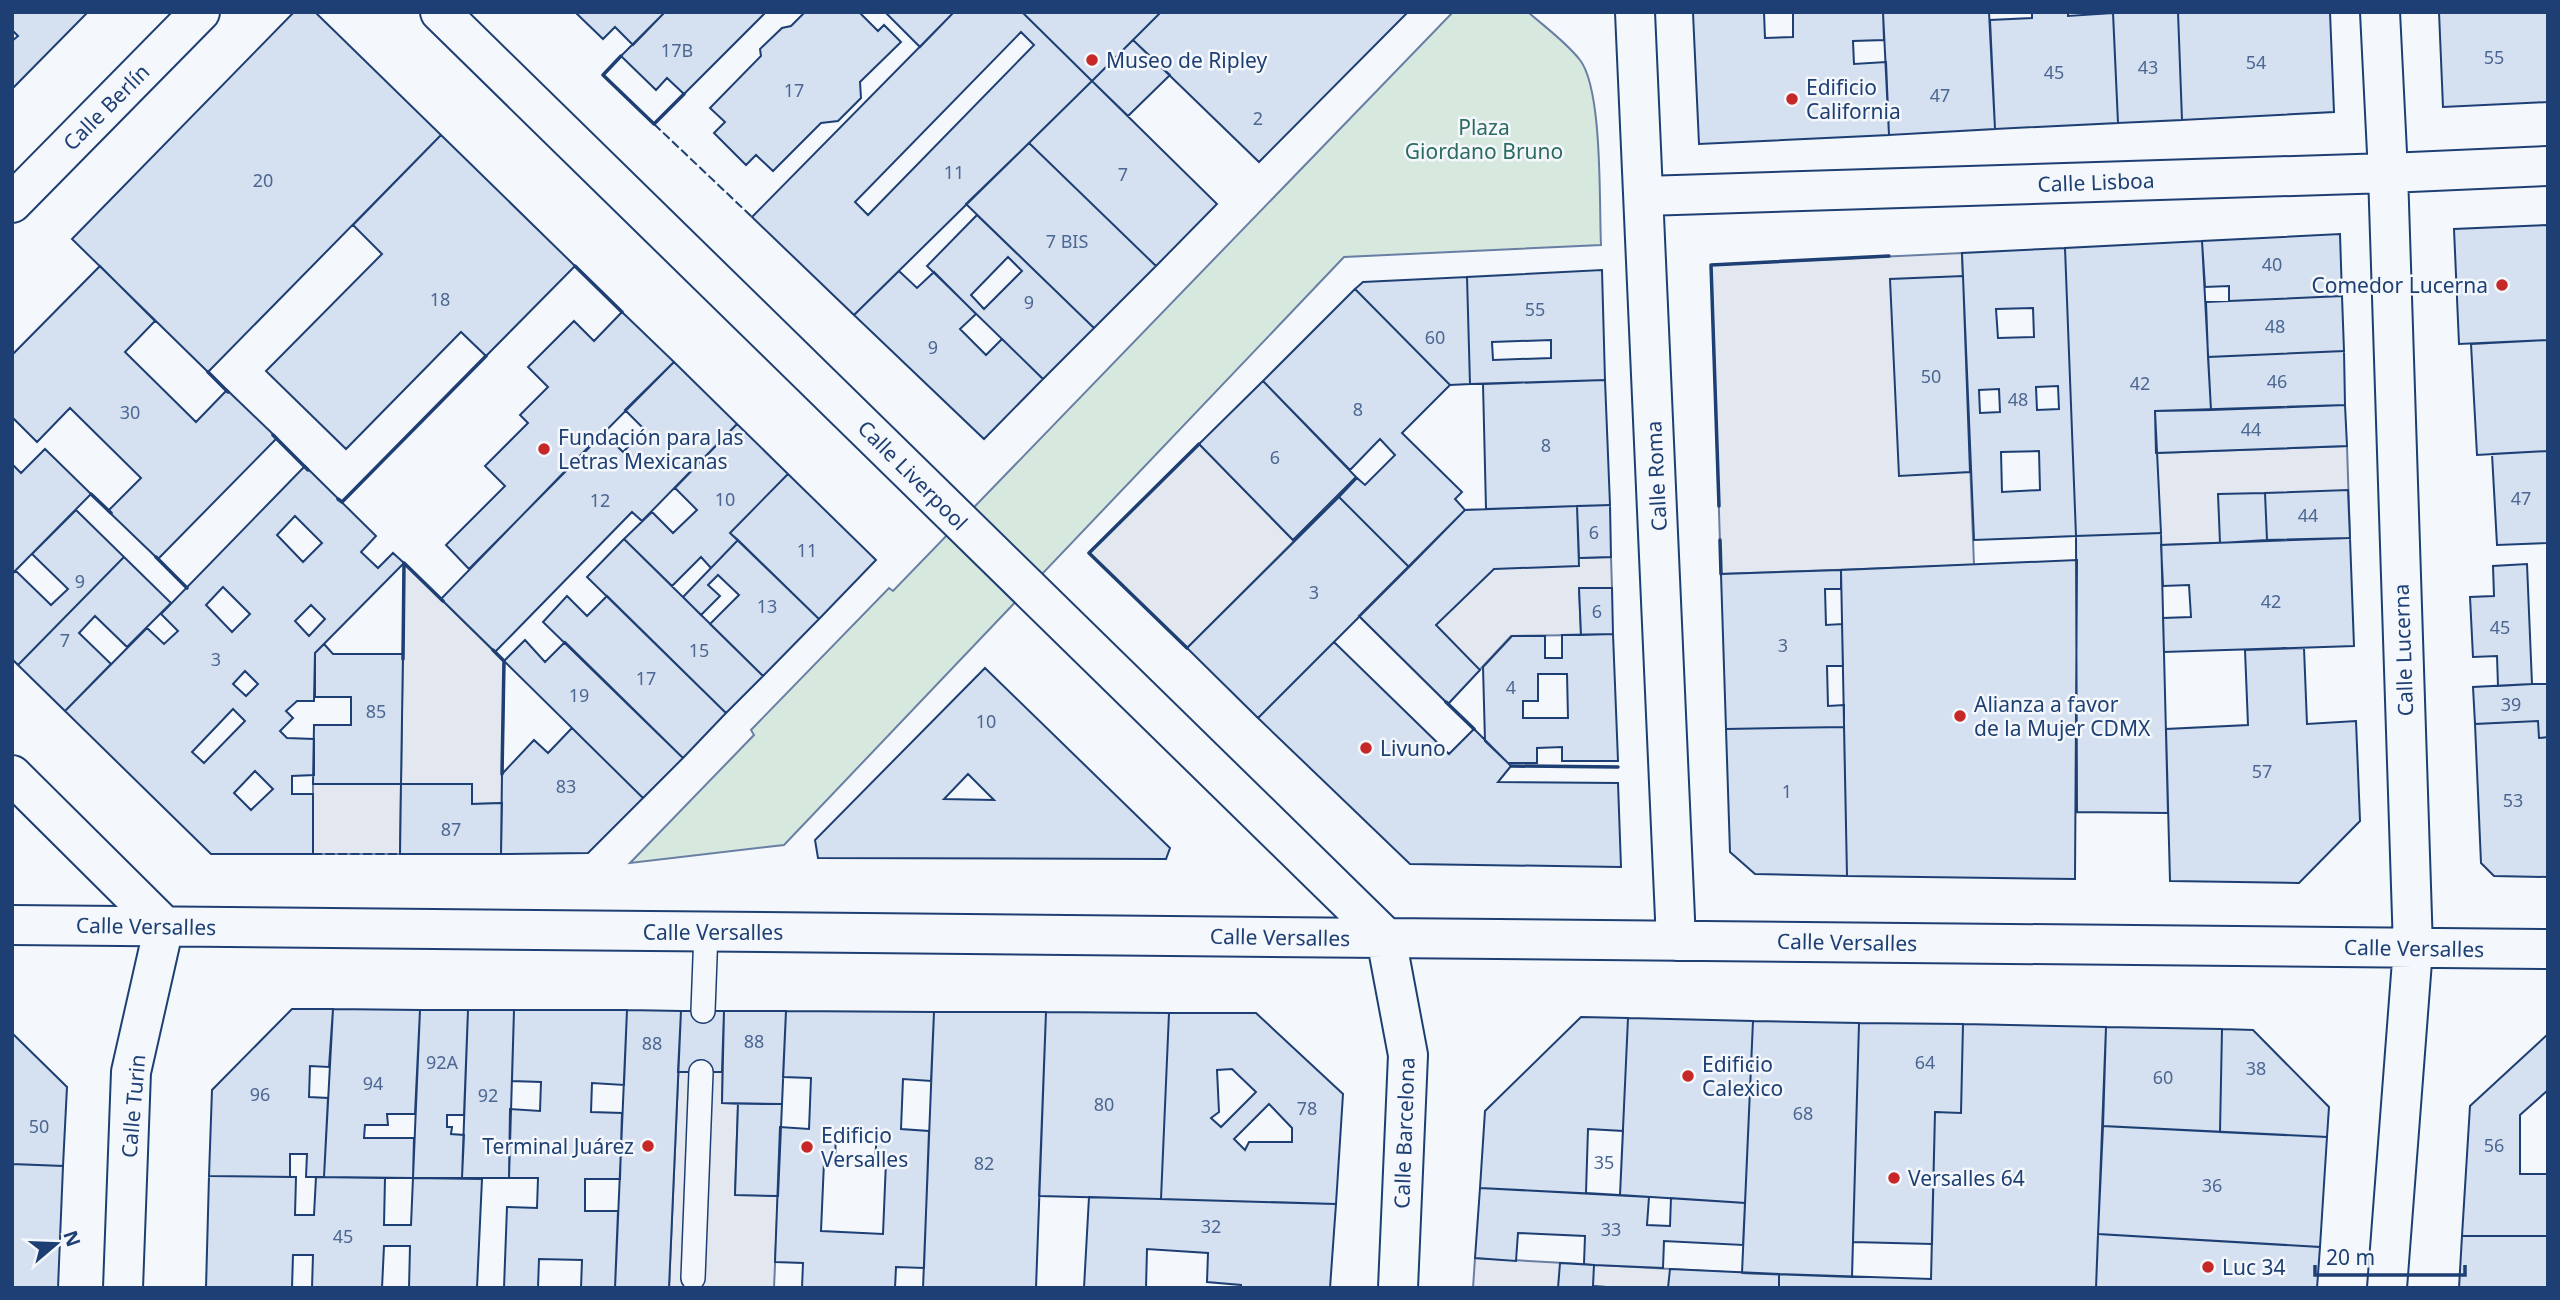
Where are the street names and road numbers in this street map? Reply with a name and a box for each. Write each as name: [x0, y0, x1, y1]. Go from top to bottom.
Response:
street label: Calle Berlín: [57, 58, 155, 156]
street label: Calle Lisboa: [2037, 166, 2155, 198]
street label: Calle Liverpool: [852, 414, 974, 536]
street label: Calle Roma: [1639, 420, 1673, 532]
street label: Calle Lucerna: [2387, 583, 2419, 717]
street label: Calle Versalles: [76, 911, 216, 941]
street label: Calle Versalles: [643, 918, 783, 946]
street label: Calle Versalles: [1210, 922, 1350, 952]
street label: Calle Versalles: [1777, 927, 1917, 957]
street label: Calle Versalles: [2344, 933, 2484, 963]
street label: Calle Turin: [115, 1053, 151, 1159]
street label: Calle Barcelona: [1387, 1057, 1421, 1209]

